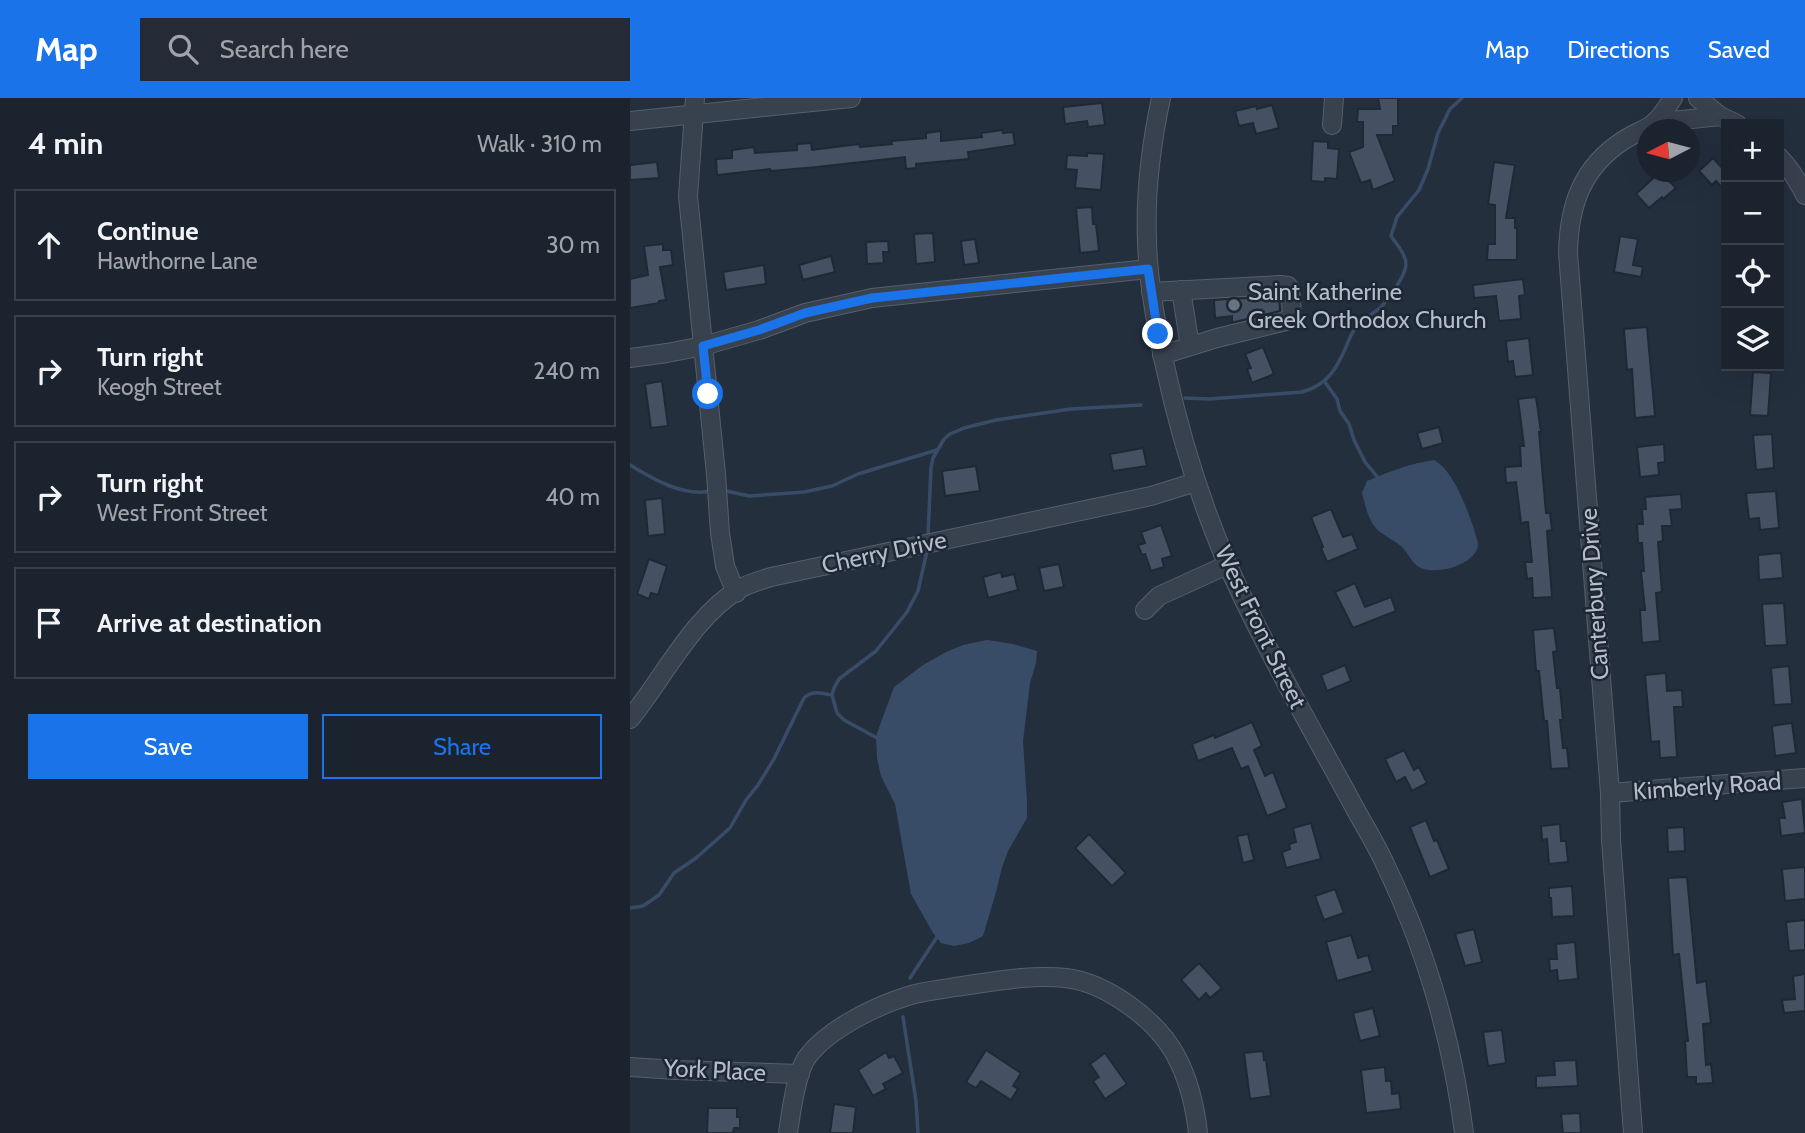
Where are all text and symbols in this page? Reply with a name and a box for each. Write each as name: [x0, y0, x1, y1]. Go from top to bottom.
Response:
search box: [140, 18, 630, 81]
text: Map: [35, 29, 98, 69]
icon: search: [164, 30, 202, 68]
text: Search here: [220, 33, 349, 65]
text: Map: [1485, 35, 1529, 64]
text: Directions: [1567, 35, 1670, 64]
text: Saved: [1708, 35, 1770, 64]
north arrow: [1637, 119, 1700, 182]
map controls: [1721, 119, 1784, 371]
button: +: [1721, 119, 1784, 182]
text: 4 min: [28, 125, 103, 162]
text: Walk · 310 m: [477, 130, 602, 158]
button: −: [1721, 182, 1784, 245]
text: Continue: [97, 215, 199, 247]
icon: ahead: [30, 226, 68, 264]
text: 30 m: [546, 231, 600, 259]
button: locate: [1721, 245, 1784, 308]
text: Hawthorne Lane: [97, 247, 258, 275]
place label: Saint Katherine Greek Orthodox Church: [1248, 277, 1487, 334]
marker: Saint Katherine Greek Orthodox Church: [1226, 297, 1242, 313]
button: layers: [1721, 308, 1784, 371]
route end: [1142, 318, 1173, 349]
text: Turn right: [97, 341, 203, 373]
icon: right: [30, 352, 68, 390]
text: 240 m: [533, 357, 600, 385]
text: Keogh Street: [97, 373, 222, 401]
route start: [692, 378, 723, 409]
text: Turn right: [97, 467, 203, 499]
icon: right: [30, 478, 68, 516]
text: 40 m: [545, 483, 600, 511]
text: West Front Street: [97, 499, 267, 527]
street label: Canterbury Drive: [1574, 507, 1614, 681]
street label: Cherry Drive: [819, 525, 949, 579]
street label: West Front Street: [1209, 541, 1313, 713]
icon: arrive: [30, 604, 68, 642]
text: Arrive at destination: [97, 607, 322, 639]
button: Save: [28, 714, 308, 779]
button: Share: [322, 714, 602, 779]
street label: Kimberly Road: [1632, 766, 1782, 806]
street label: York Place: [662, 1053, 767, 1087]

